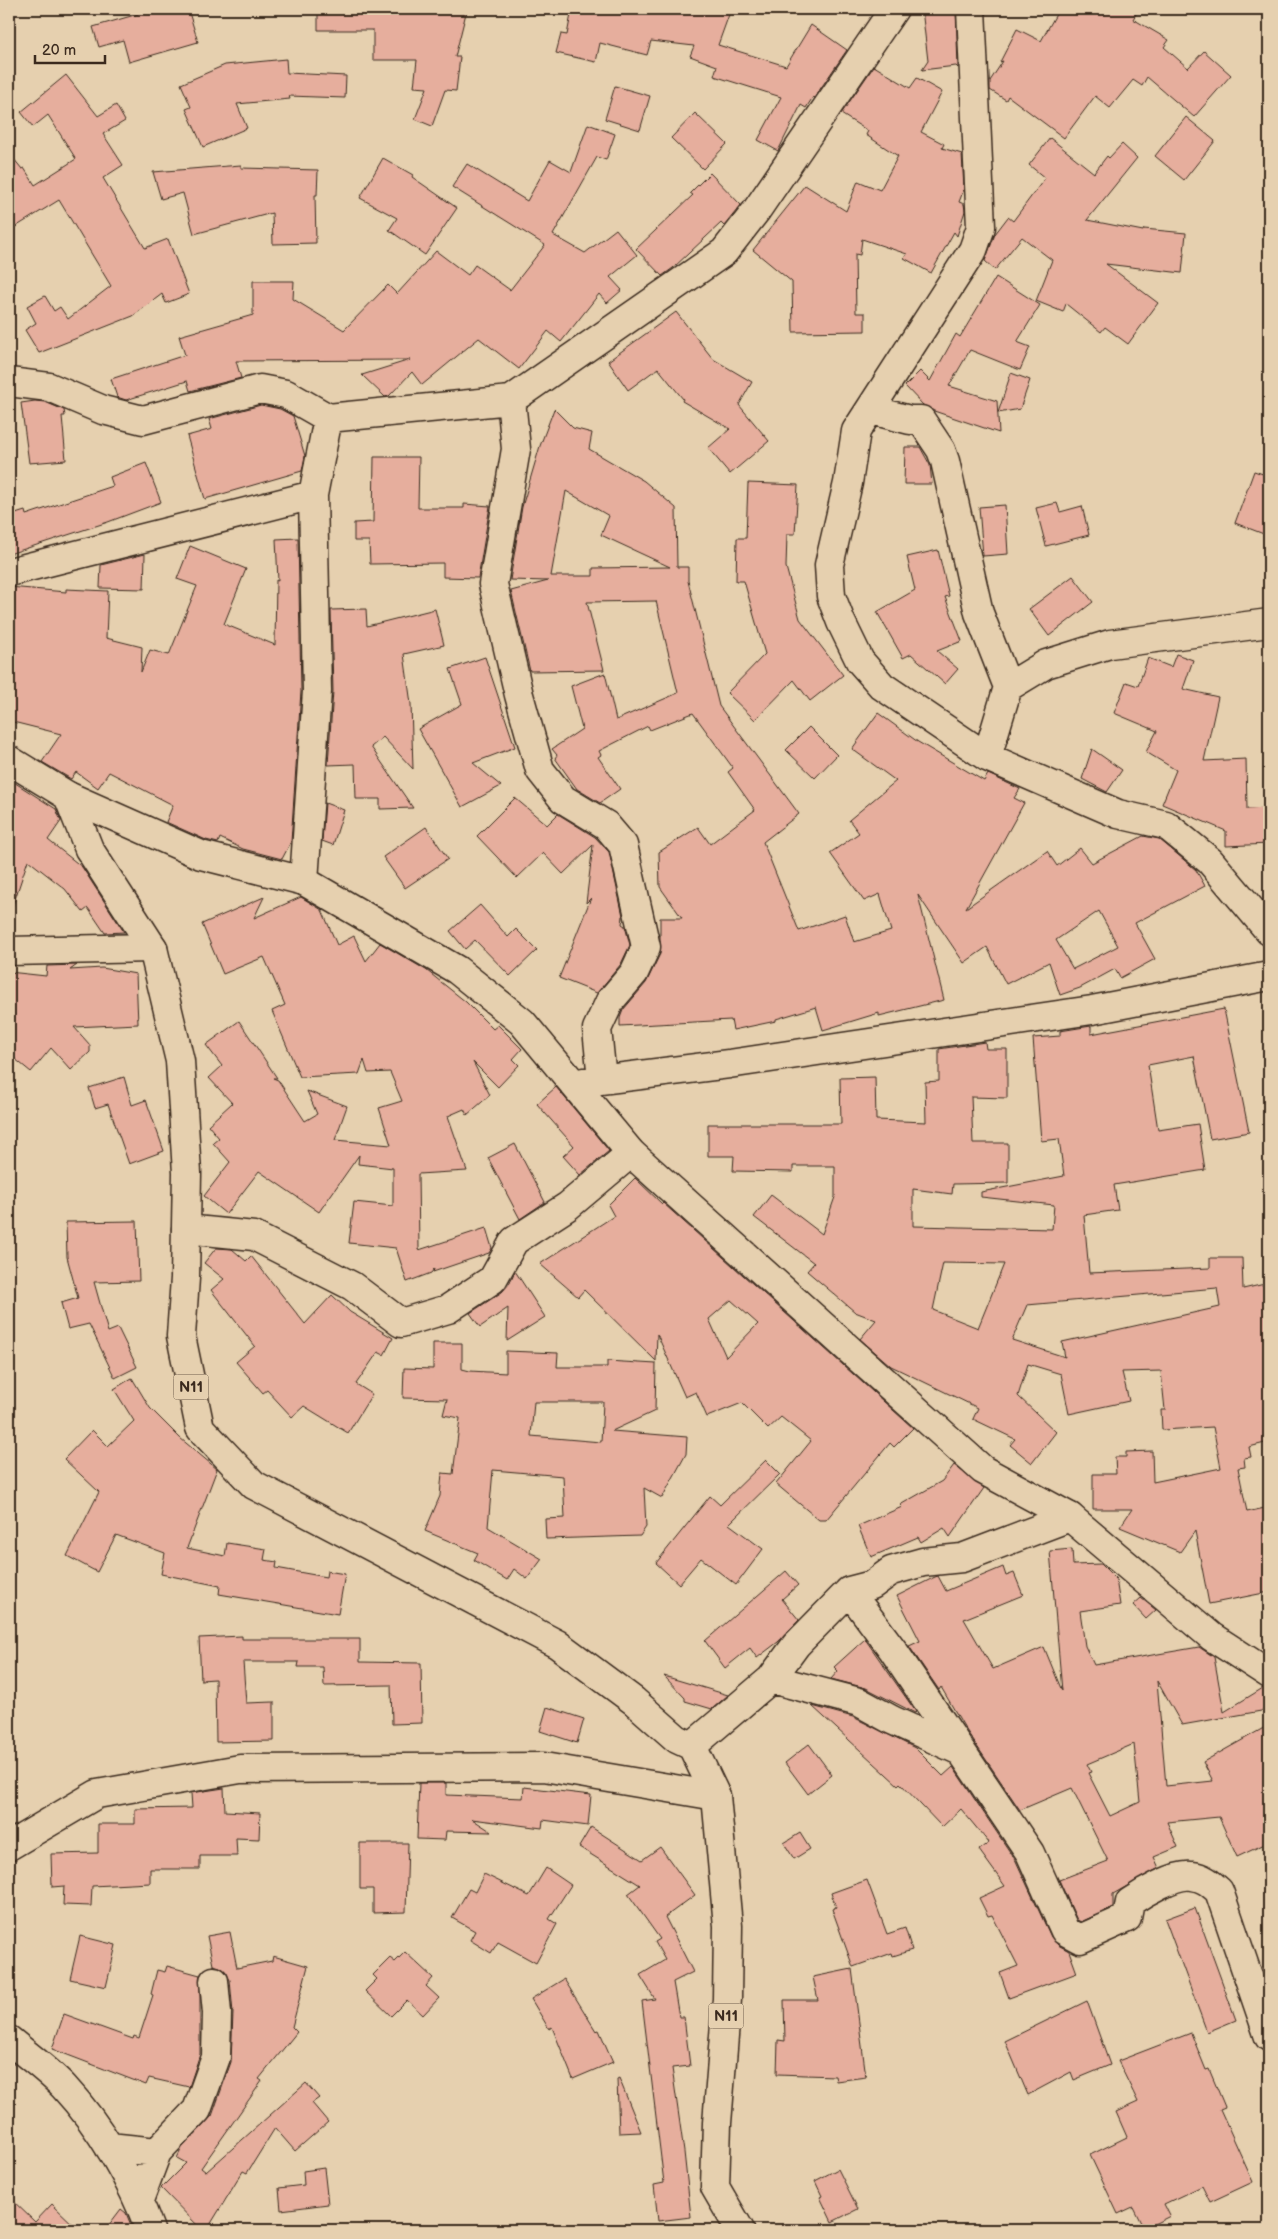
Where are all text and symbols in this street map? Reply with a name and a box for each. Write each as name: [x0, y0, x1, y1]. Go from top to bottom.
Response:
scale bar: [35, 32, 105, 64]
text: 20 m: [42, 41, 76, 60]
road number: N11: [174, 1374, 208, 1400]
road number: N11: [708, 2004, 744, 2028]

